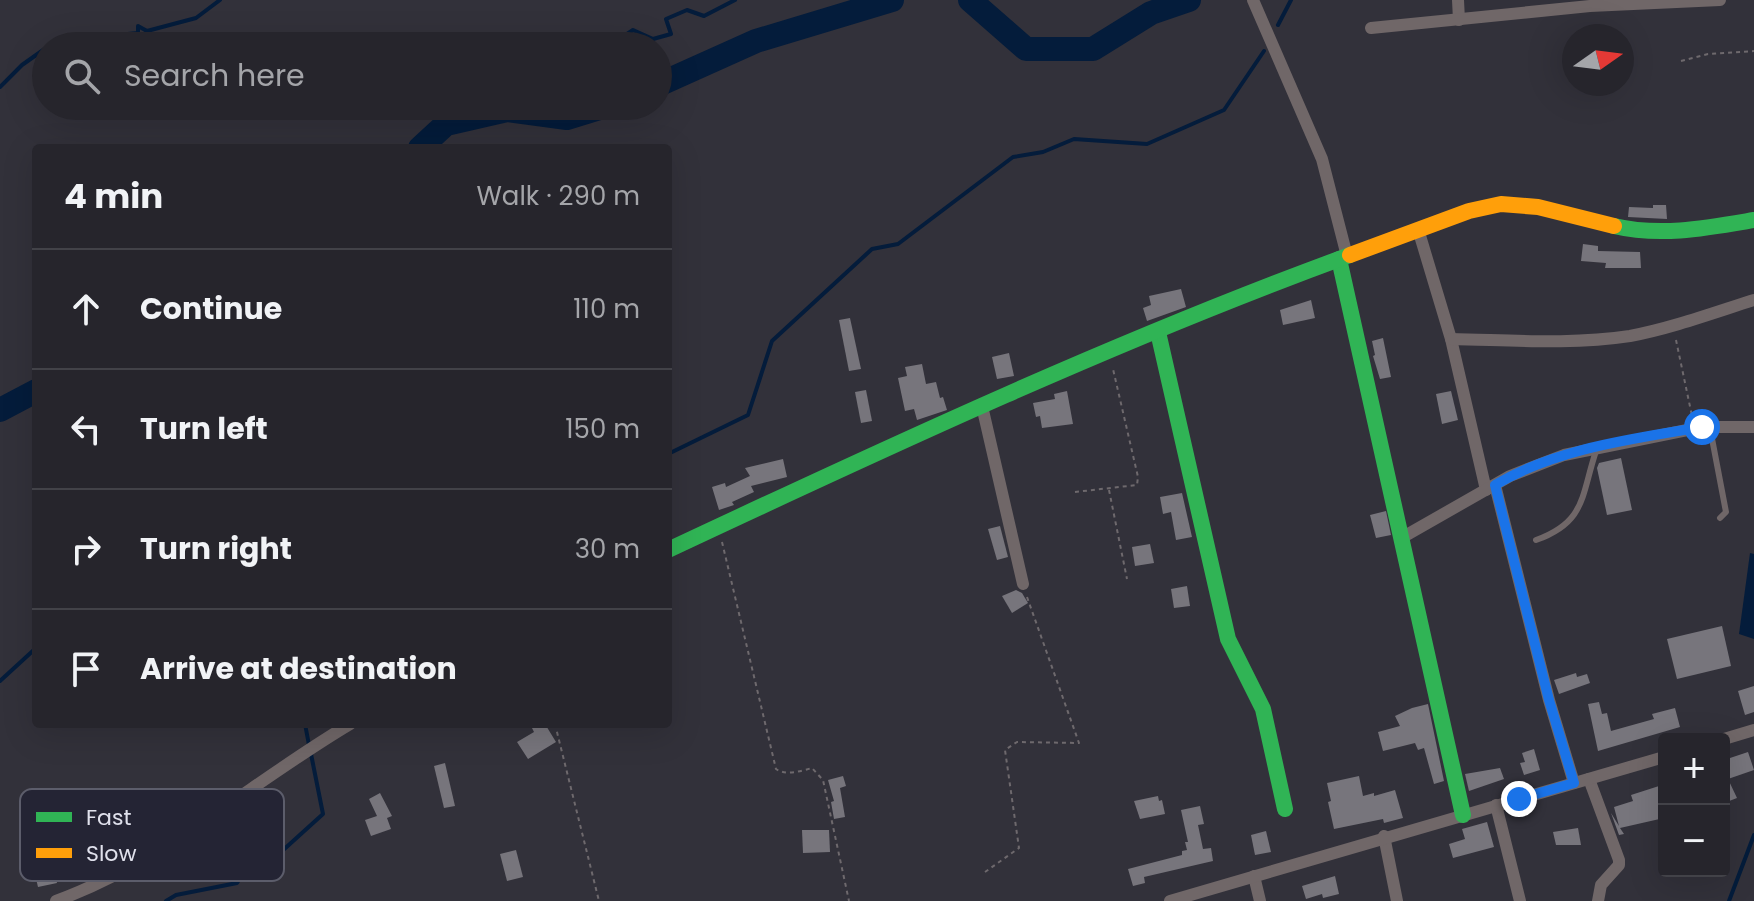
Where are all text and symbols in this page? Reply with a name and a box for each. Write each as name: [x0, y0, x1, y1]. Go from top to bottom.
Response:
north arrow: [1562, 24, 1634, 96]
search box: [32, 32, 672, 120]
icon: search: [60, 54, 104, 98]
text: Search here: [124, 54, 305, 97]
text: 4 min: [64, 172, 163, 220]
text: Walk · 290 m: [476, 178, 640, 214]
icon: ahead: [64, 287, 108, 331]
text: Continue: [140, 287, 282, 330]
text: 110 m: [573, 291, 640, 327]
icon: left: [64, 407, 108, 451]
text: Turn left: [140, 407, 268, 450]
route start: [1684, 409, 1720, 445]
text: 150 m: [565, 411, 640, 447]
icon: right: [64, 527, 108, 571]
text: Turn right: [140, 527, 292, 570]
text: 30 m: [575, 531, 640, 567]
icon: arrive: [64, 647, 108, 691]
text: Arrive at destination: [140, 647, 457, 690]
map controls: [1658, 733, 1730, 877]
button: +: [1658, 733, 1730, 805]
route end: [1501, 781, 1537, 817]
legend: [20, 789, 284, 881]
text: Fast: [86, 802, 131, 833]
button: −: [1658, 805, 1730, 877]
text: Slow: [86, 838, 136, 869]

